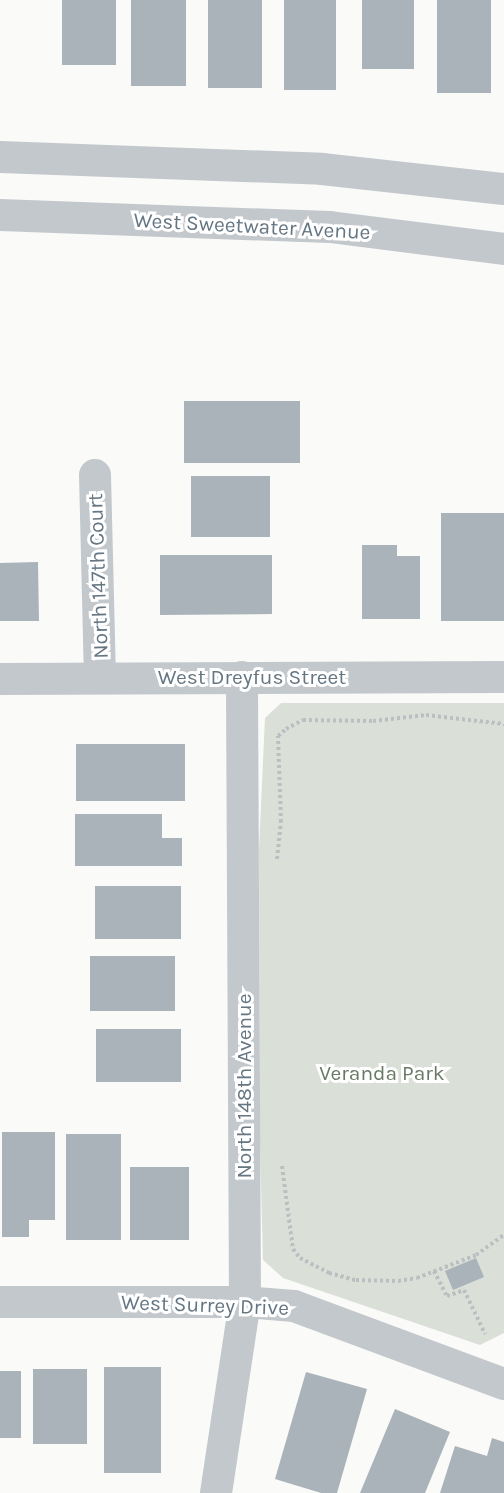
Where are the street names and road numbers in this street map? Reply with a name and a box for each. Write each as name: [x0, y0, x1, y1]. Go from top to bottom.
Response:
street label: West Sweetwater Avenue: [133, 207, 371, 245]
street label: North 147th Court: [83, 493, 113, 659]
street label: West Dreyfus Street: [158, 664, 346, 690]
street label: North 148th Avenue: [231, 993, 257, 1179]
street label: West Surrey Drive: [121, 1289, 289, 1321]

